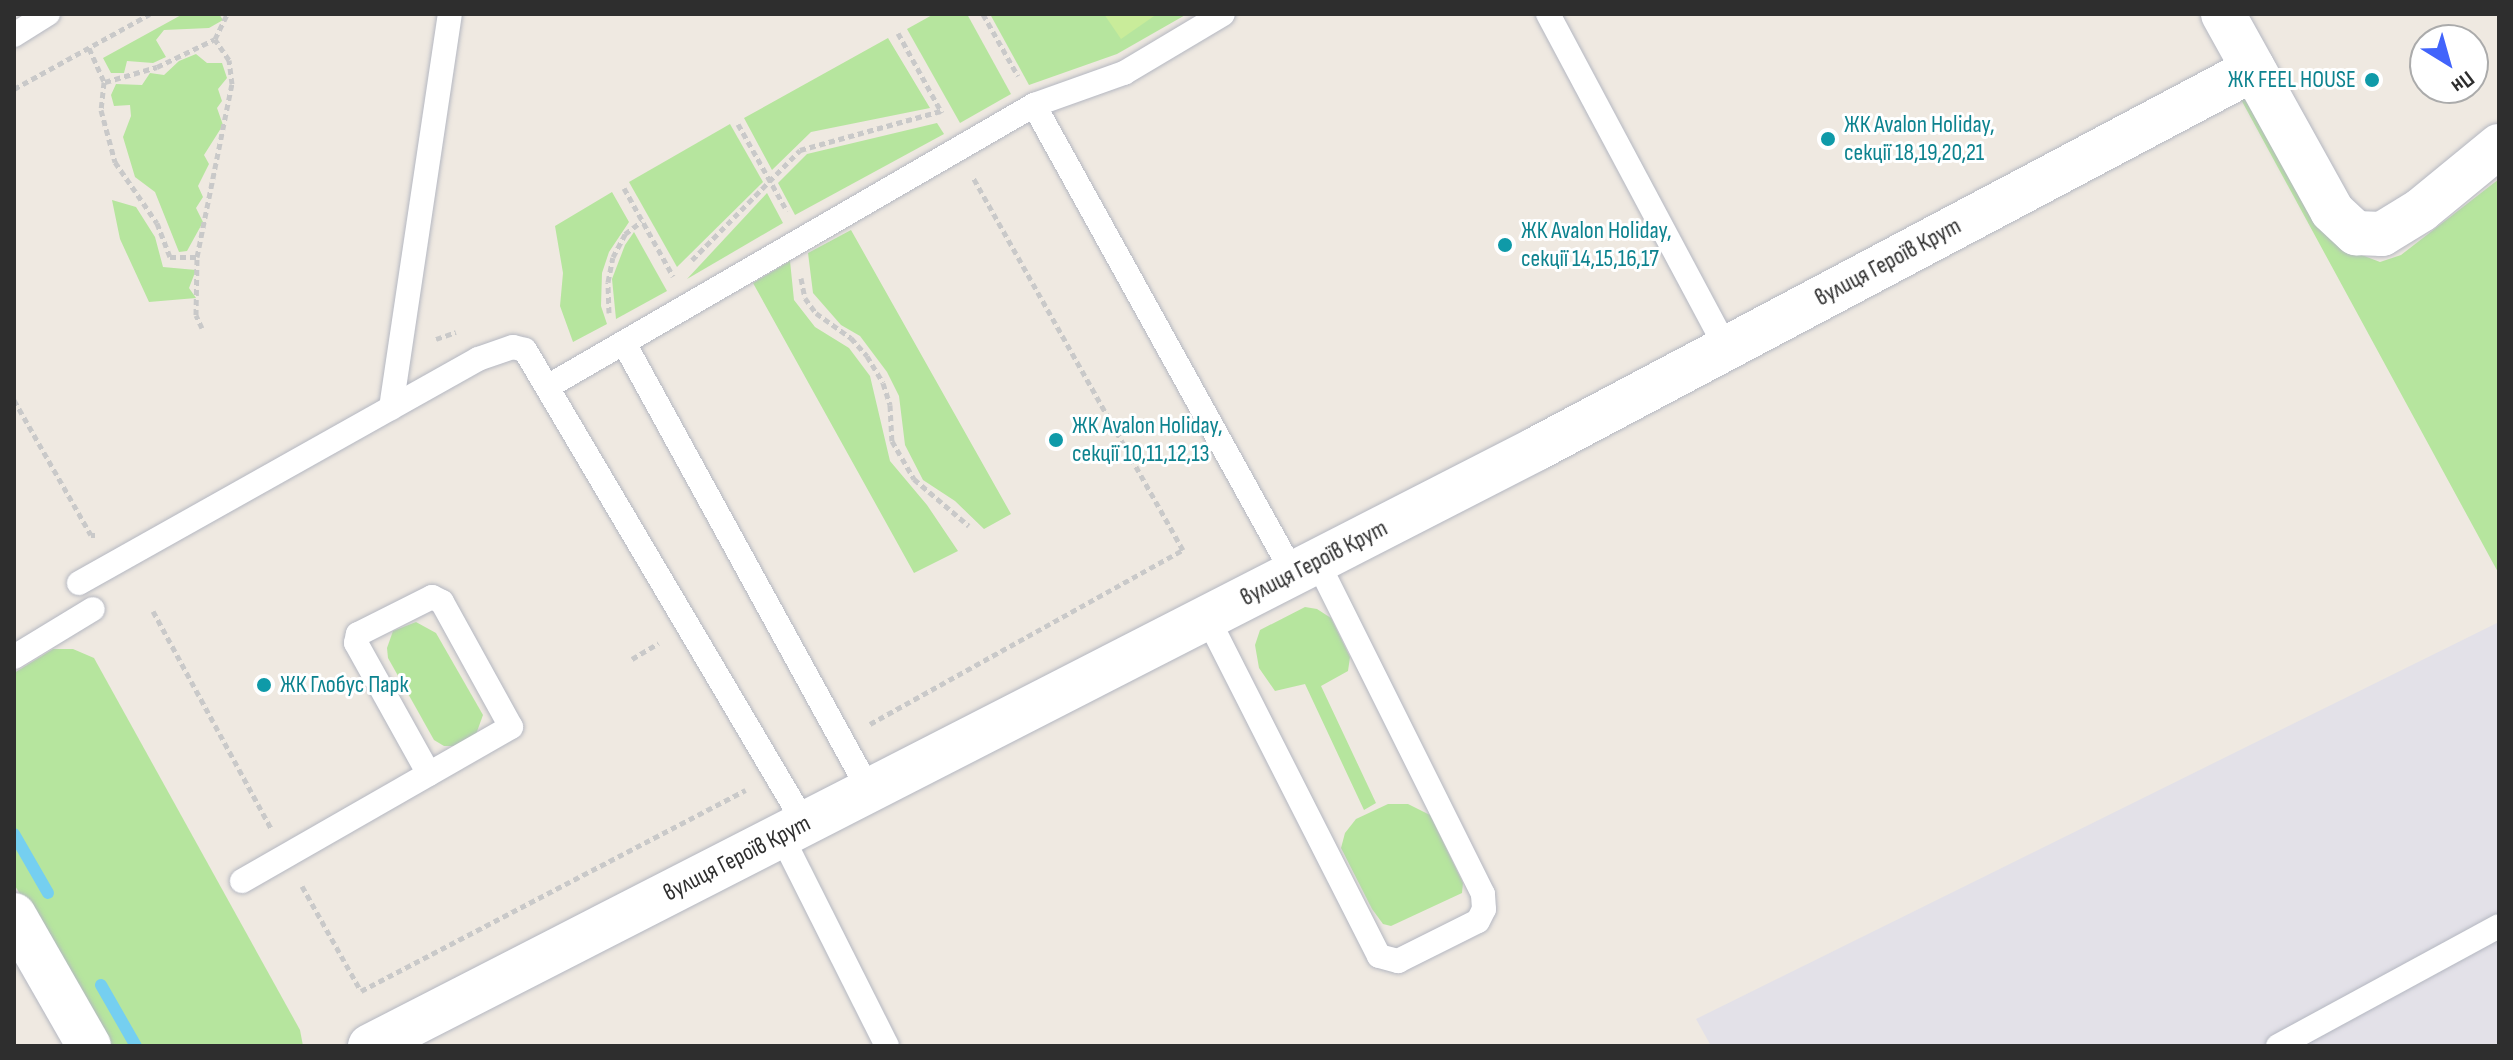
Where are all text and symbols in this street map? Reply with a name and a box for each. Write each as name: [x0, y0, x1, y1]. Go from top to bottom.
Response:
north arrow: [2409, 24, 2489, 104]
text: Пн: [2446, 65, 2479, 99]
place label: ЖК FEEL HOUSE: [2228, 66, 2356, 94]
marker: ЖК FEEL HOUSE: [2363, 71, 2381, 89]
place label: ЖК Avalon Holiday, секції 18,19,20,21: [1844, 111, 1995, 167]
marker: ЖК Avalon Holiday, секції 18,19,20,21: [1819, 130, 1837, 148]
street label: вулиця Героїв Крут: [1810, 212, 1966, 312]
place label: ЖК Avalon Holiday, секції 14,15,16,17: [1521, 217, 1672, 273]
marker: ЖК Avalon Holiday, секції 14,15,16,17: [1496, 236, 1514, 254]
place label: ЖК Avalon Holiday, секції 10,11,12,13: [1072, 412, 1223, 468]
marker: ЖК Avalon Holiday, секції 10,11,12,13: [1047, 431, 1065, 449]
street label: вулиця Героїв Крут: [1236, 514, 1392, 612]
place label: ЖК Глобус Парк: [280, 671, 409, 699]
marker: ЖК Глобус Парк: [255, 676, 273, 694]
street label: вулиця Героїв Крут: [659, 809, 815, 907]

